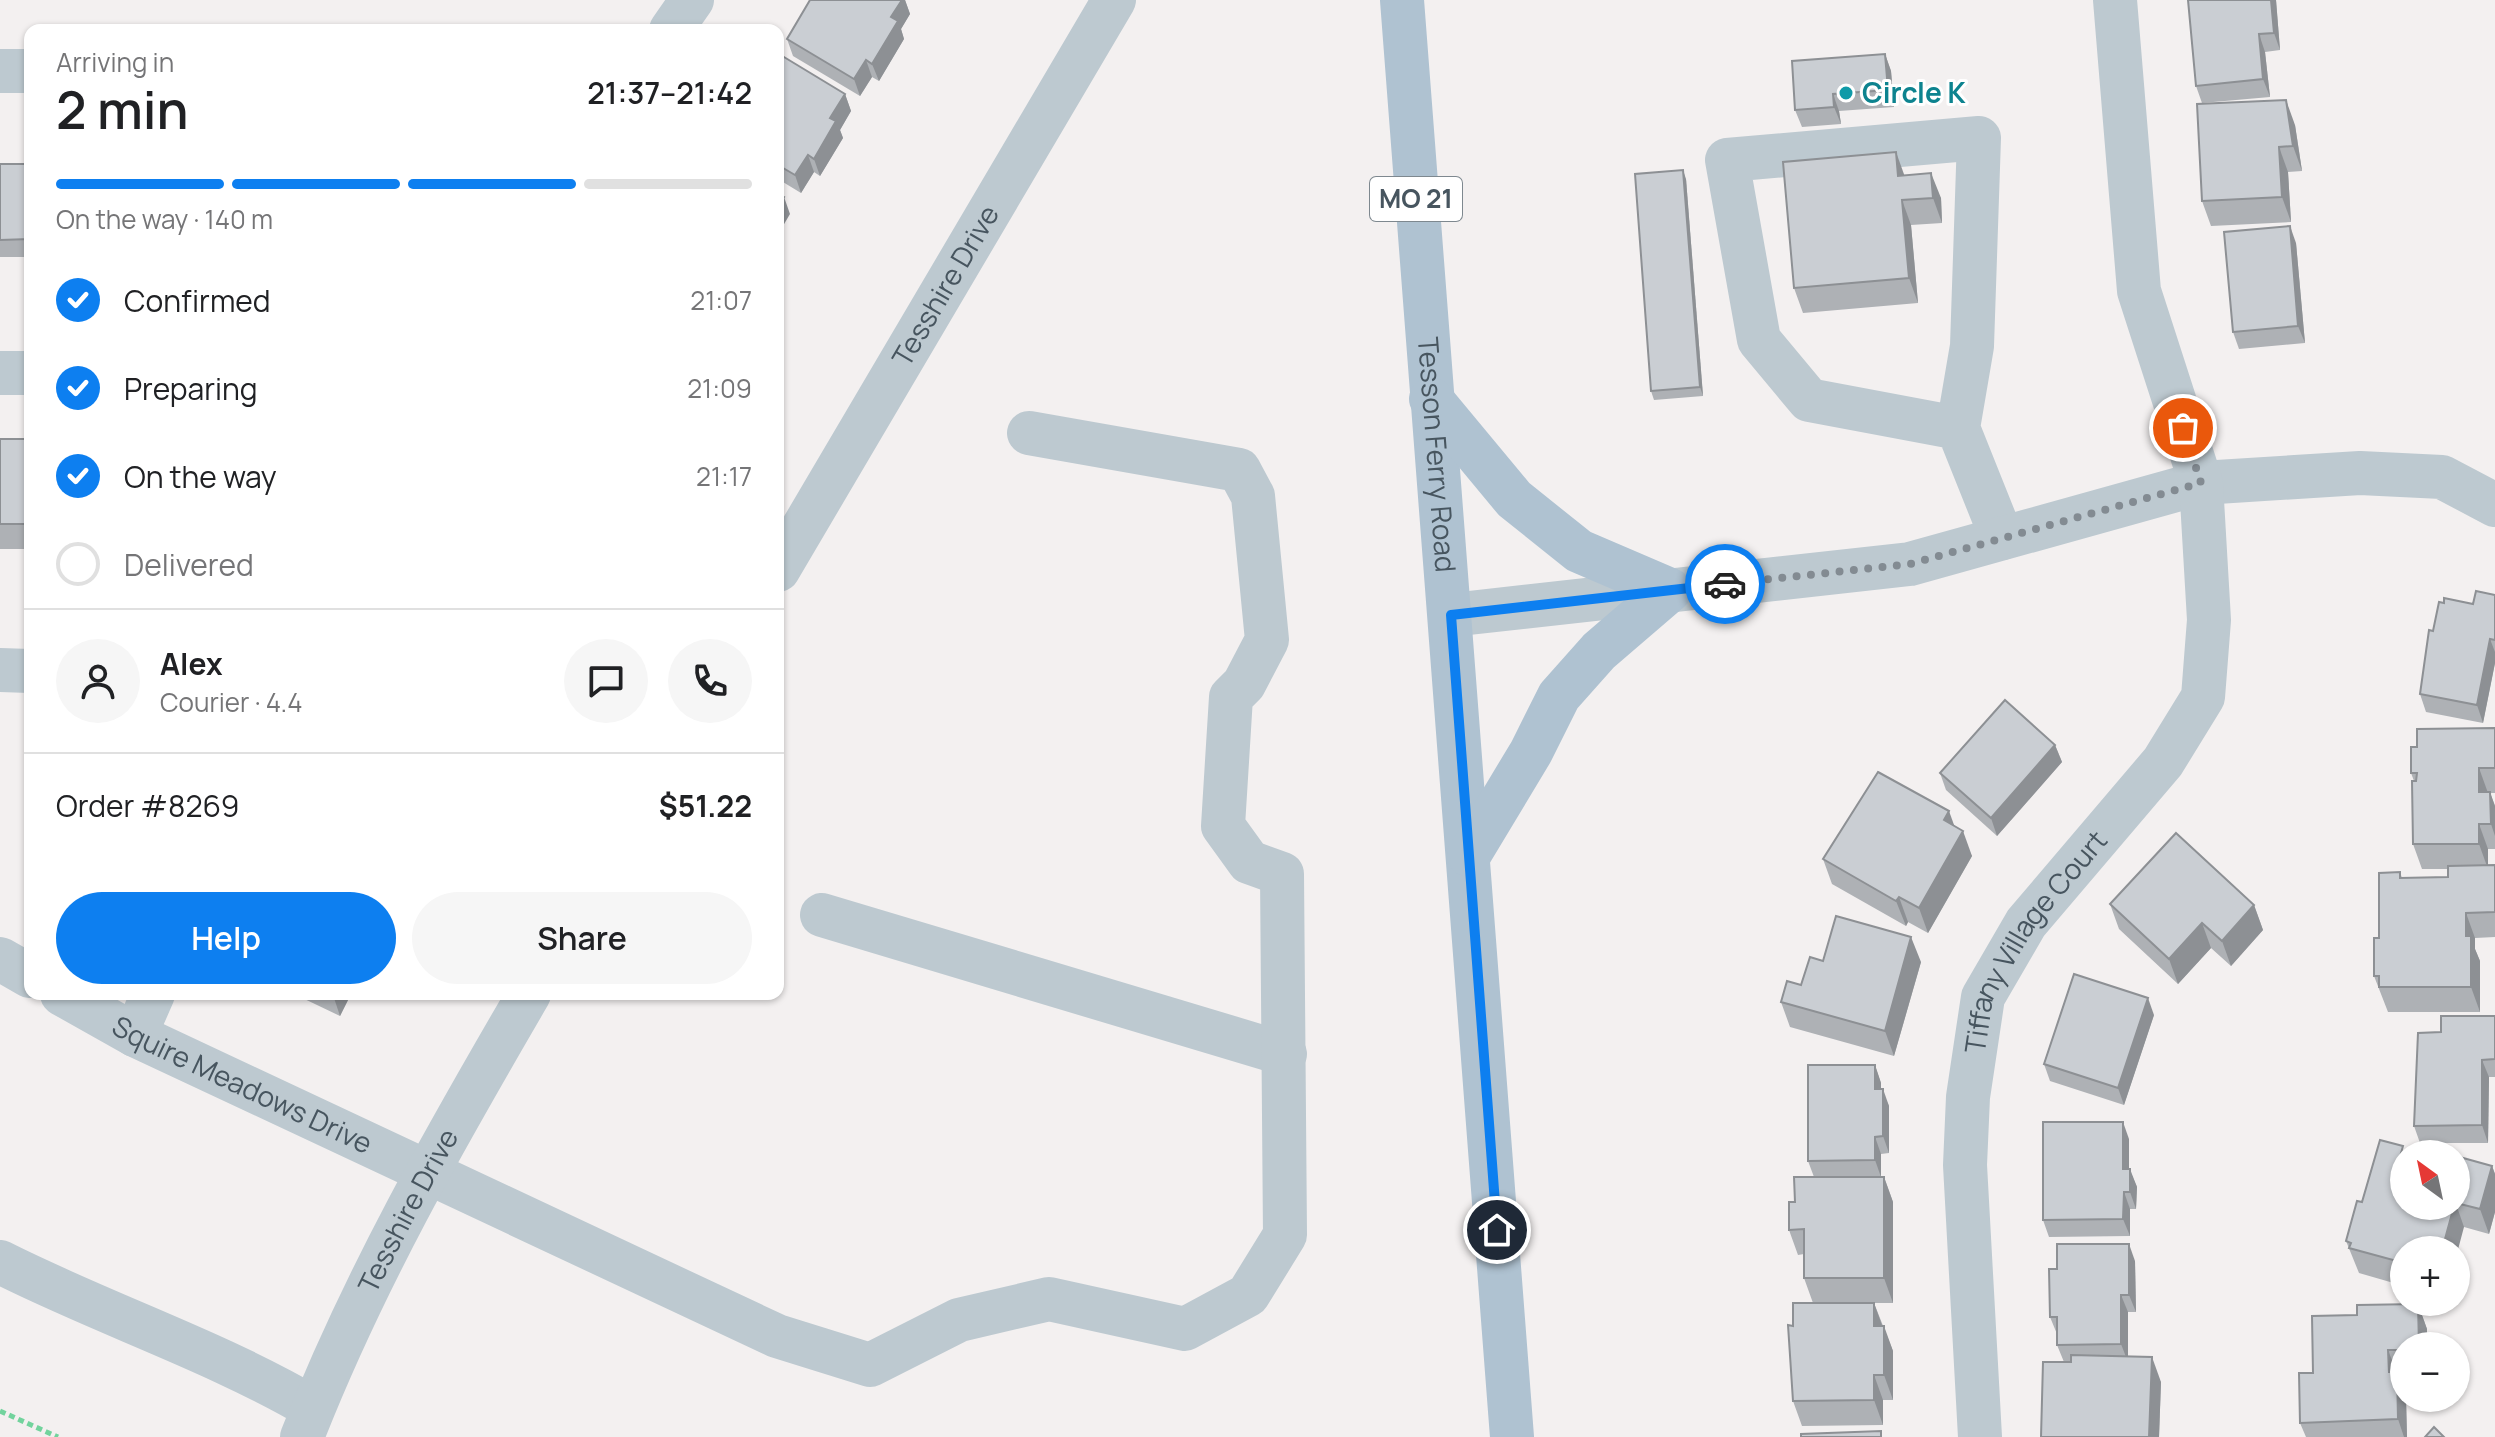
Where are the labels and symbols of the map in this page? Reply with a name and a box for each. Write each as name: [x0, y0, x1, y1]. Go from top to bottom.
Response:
place label: Circle K: [1862, 73, 1966, 111]
marker: Circle K: [1837, 84, 1855, 102]
road number: MO 21: [1370, 177, 1462, 221]
street label: Tesshire Drive: [882, 198, 1007, 373]
street label: Tesson Ferry Road: [1410, 336, 1466, 574]
pin: [2149, 394, 2217, 462]
courier: [1685, 544, 1765, 624]
street label: Tiffany Village Court: [1955, 822, 2115, 1056]
street label: Squire Meadows Drive: [106, 1006, 379, 1162]
street label: Tesshire Drive: [348, 1121, 466, 1299]
north arrow: [2390, 1140, 2470, 1220]
pin: [1463, 1196, 1531, 1264]

